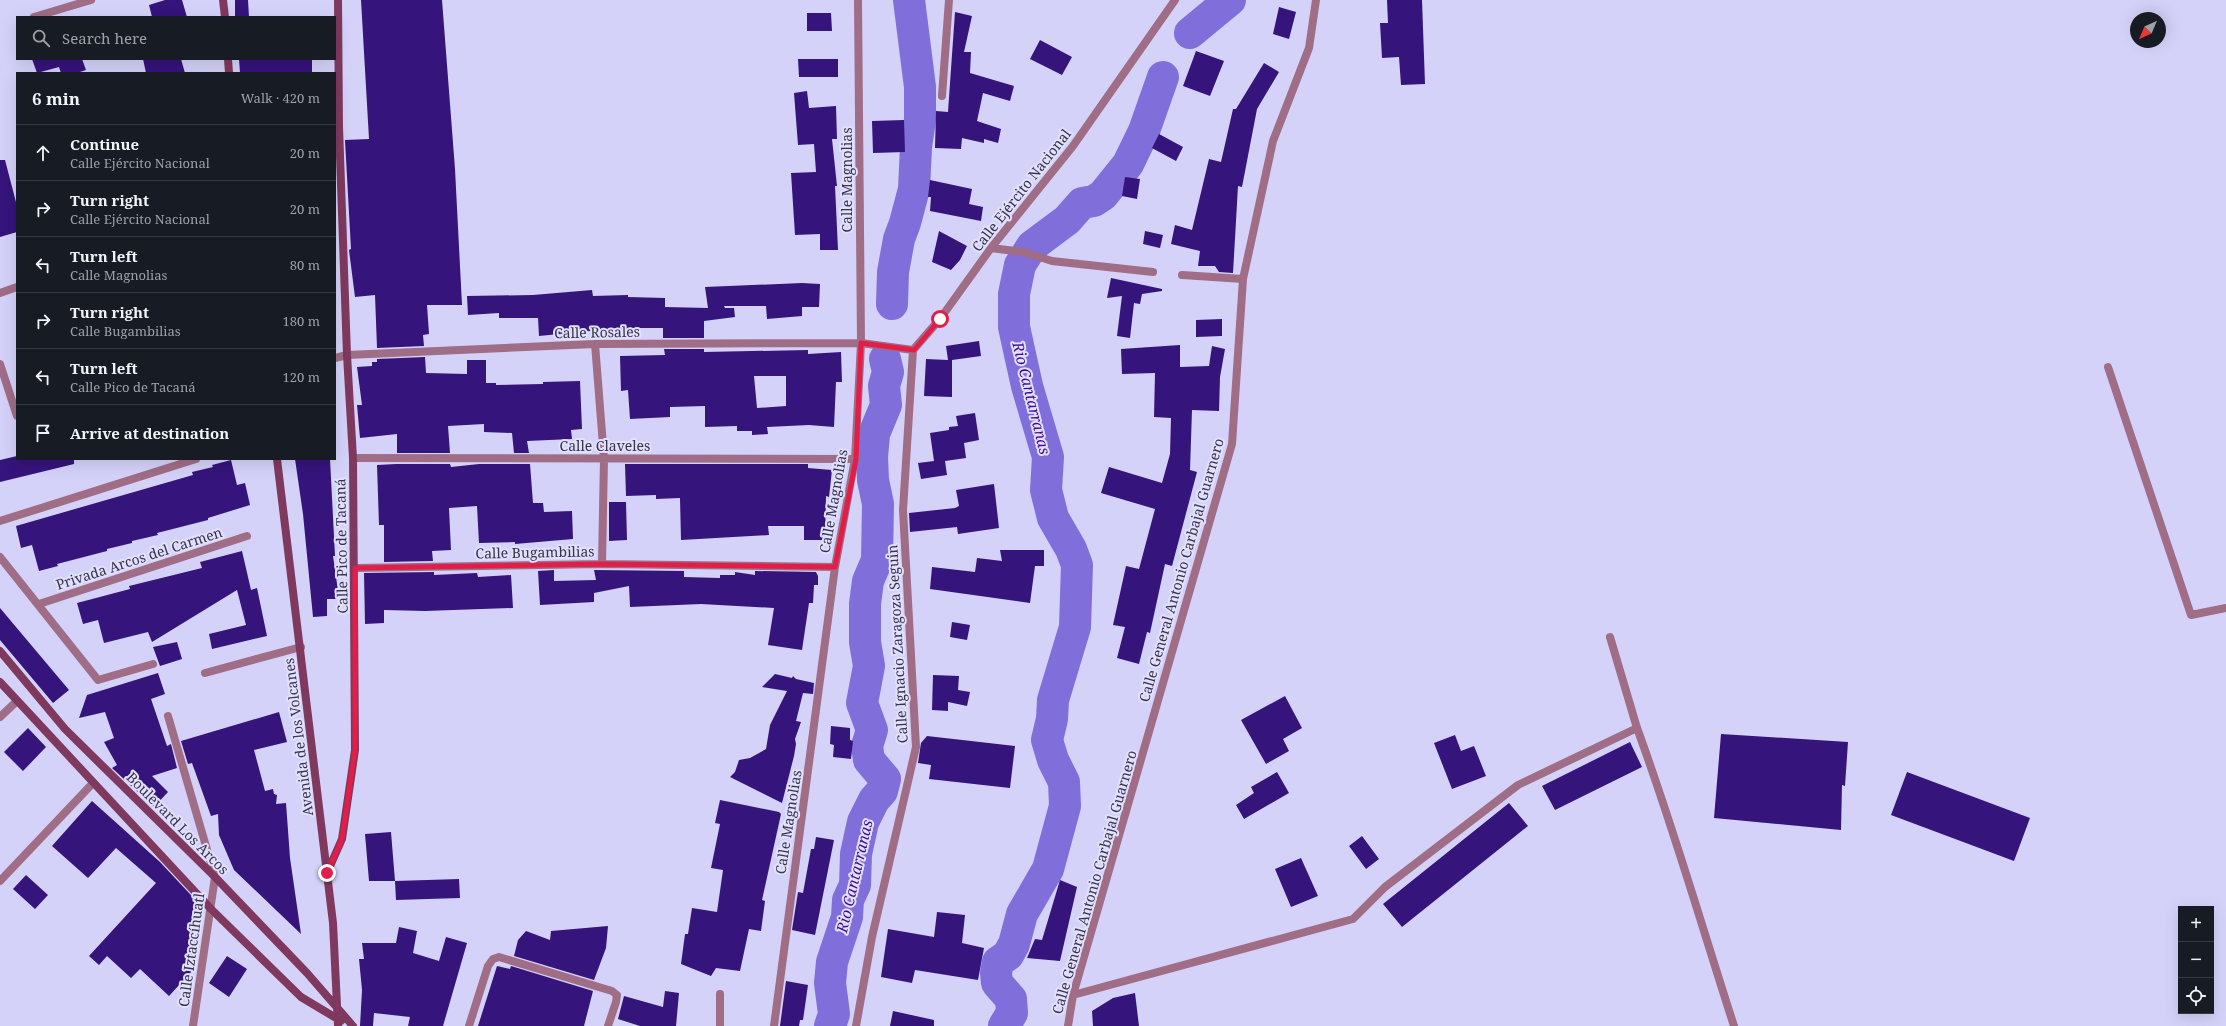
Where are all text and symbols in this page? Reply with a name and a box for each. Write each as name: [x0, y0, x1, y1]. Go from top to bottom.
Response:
north arrow: [2130, 12, 2166, 48]
search box: [16, 16, 336, 60]
icon: search: [30, 27, 52, 49]
text: Search here: [62, 28, 147, 48]
text: 6 min: [32, 87, 80, 110]
text: Walk · 420 m: [241, 89, 320, 107]
street label: Calle Ejército Nacional: [967, 124, 1075, 255]
street label: Calle Magnolias: [837, 128, 856, 232]
text: Continue: [70, 134, 139, 154]
icon: ahead: [32, 142, 54, 164]
text: 20 m: [290, 144, 320, 162]
text: Calle Ejército Nacional: [70, 154, 210, 172]
text: Turn right: [70, 190, 149, 210]
icon: right: [32, 198, 54, 220]
text: 20 m: [290, 200, 320, 218]
text: Calle Ejército Nacional: [70, 210, 210, 228]
text: Turn left: [70, 246, 138, 266]
icon: left: [32, 254, 54, 276]
text: 80 m: [290, 256, 320, 274]
text: Calle Magnolias: [70, 266, 167, 284]
text: Turn right: [70, 302, 149, 322]
icon: right: [32, 310, 54, 332]
route start: [931, 310, 949, 328]
text: 180 m: [283, 312, 320, 330]
text: Calle Bugambilias: [70, 322, 181, 340]
street label: Calle Rosales: [554, 322, 640, 342]
water label: Rio Cantarranas: [1008, 339, 1056, 456]
text: Turn left: [70, 358, 138, 378]
icon: left: [32, 366, 54, 388]
text: 120 m: [283, 368, 320, 386]
text: Calle Pico de Tacaná: [70, 378, 196, 396]
icon: arrive: [32, 422, 54, 444]
text: Arrive at destination: [70, 423, 229, 443]
street label: Calle Claveles: [560, 436, 650, 455]
street label: Calle General Antonio Carbajal Guarnero: [1134, 436, 1228, 704]
street label: Calle Magnolias: [815, 448, 851, 554]
street label: Calle Pico de Tacaná: [330, 478, 352, 614]
street label: Privada Arcos del Carmen: [53, 522, 225, 594]
street label: Calle Bugambilias: [475, 541, 595, 563]
street label: Calle Ignacio Zaragoza Seguin: [882, 544, 912, 744]
street label: Avenida de los Volcanes: [279, 657, 317, 817]
street label: Calle General Antonio Carbajal Guarnero: [1047, 748, 1141, 1016]
street label: Boulevard Los Arcos: [123, 768, 233, 878]
street label: Calle Magnolias: [770, 769, 806, 875]
water label: Rio Cantarranas: [831, 818, 877, 935]
route end: [318, 864, 336, 882]
street label: Calle Iztaccíhuatl: [174, 891, 208, 1008]
map controls: [2178, 906, 2214, 1014]
button: +: [2178, 906, 2214, 942]
button: −: [2178, 942, 2214, 978]
button: locate: [2178, 978, 2214, 1014]

